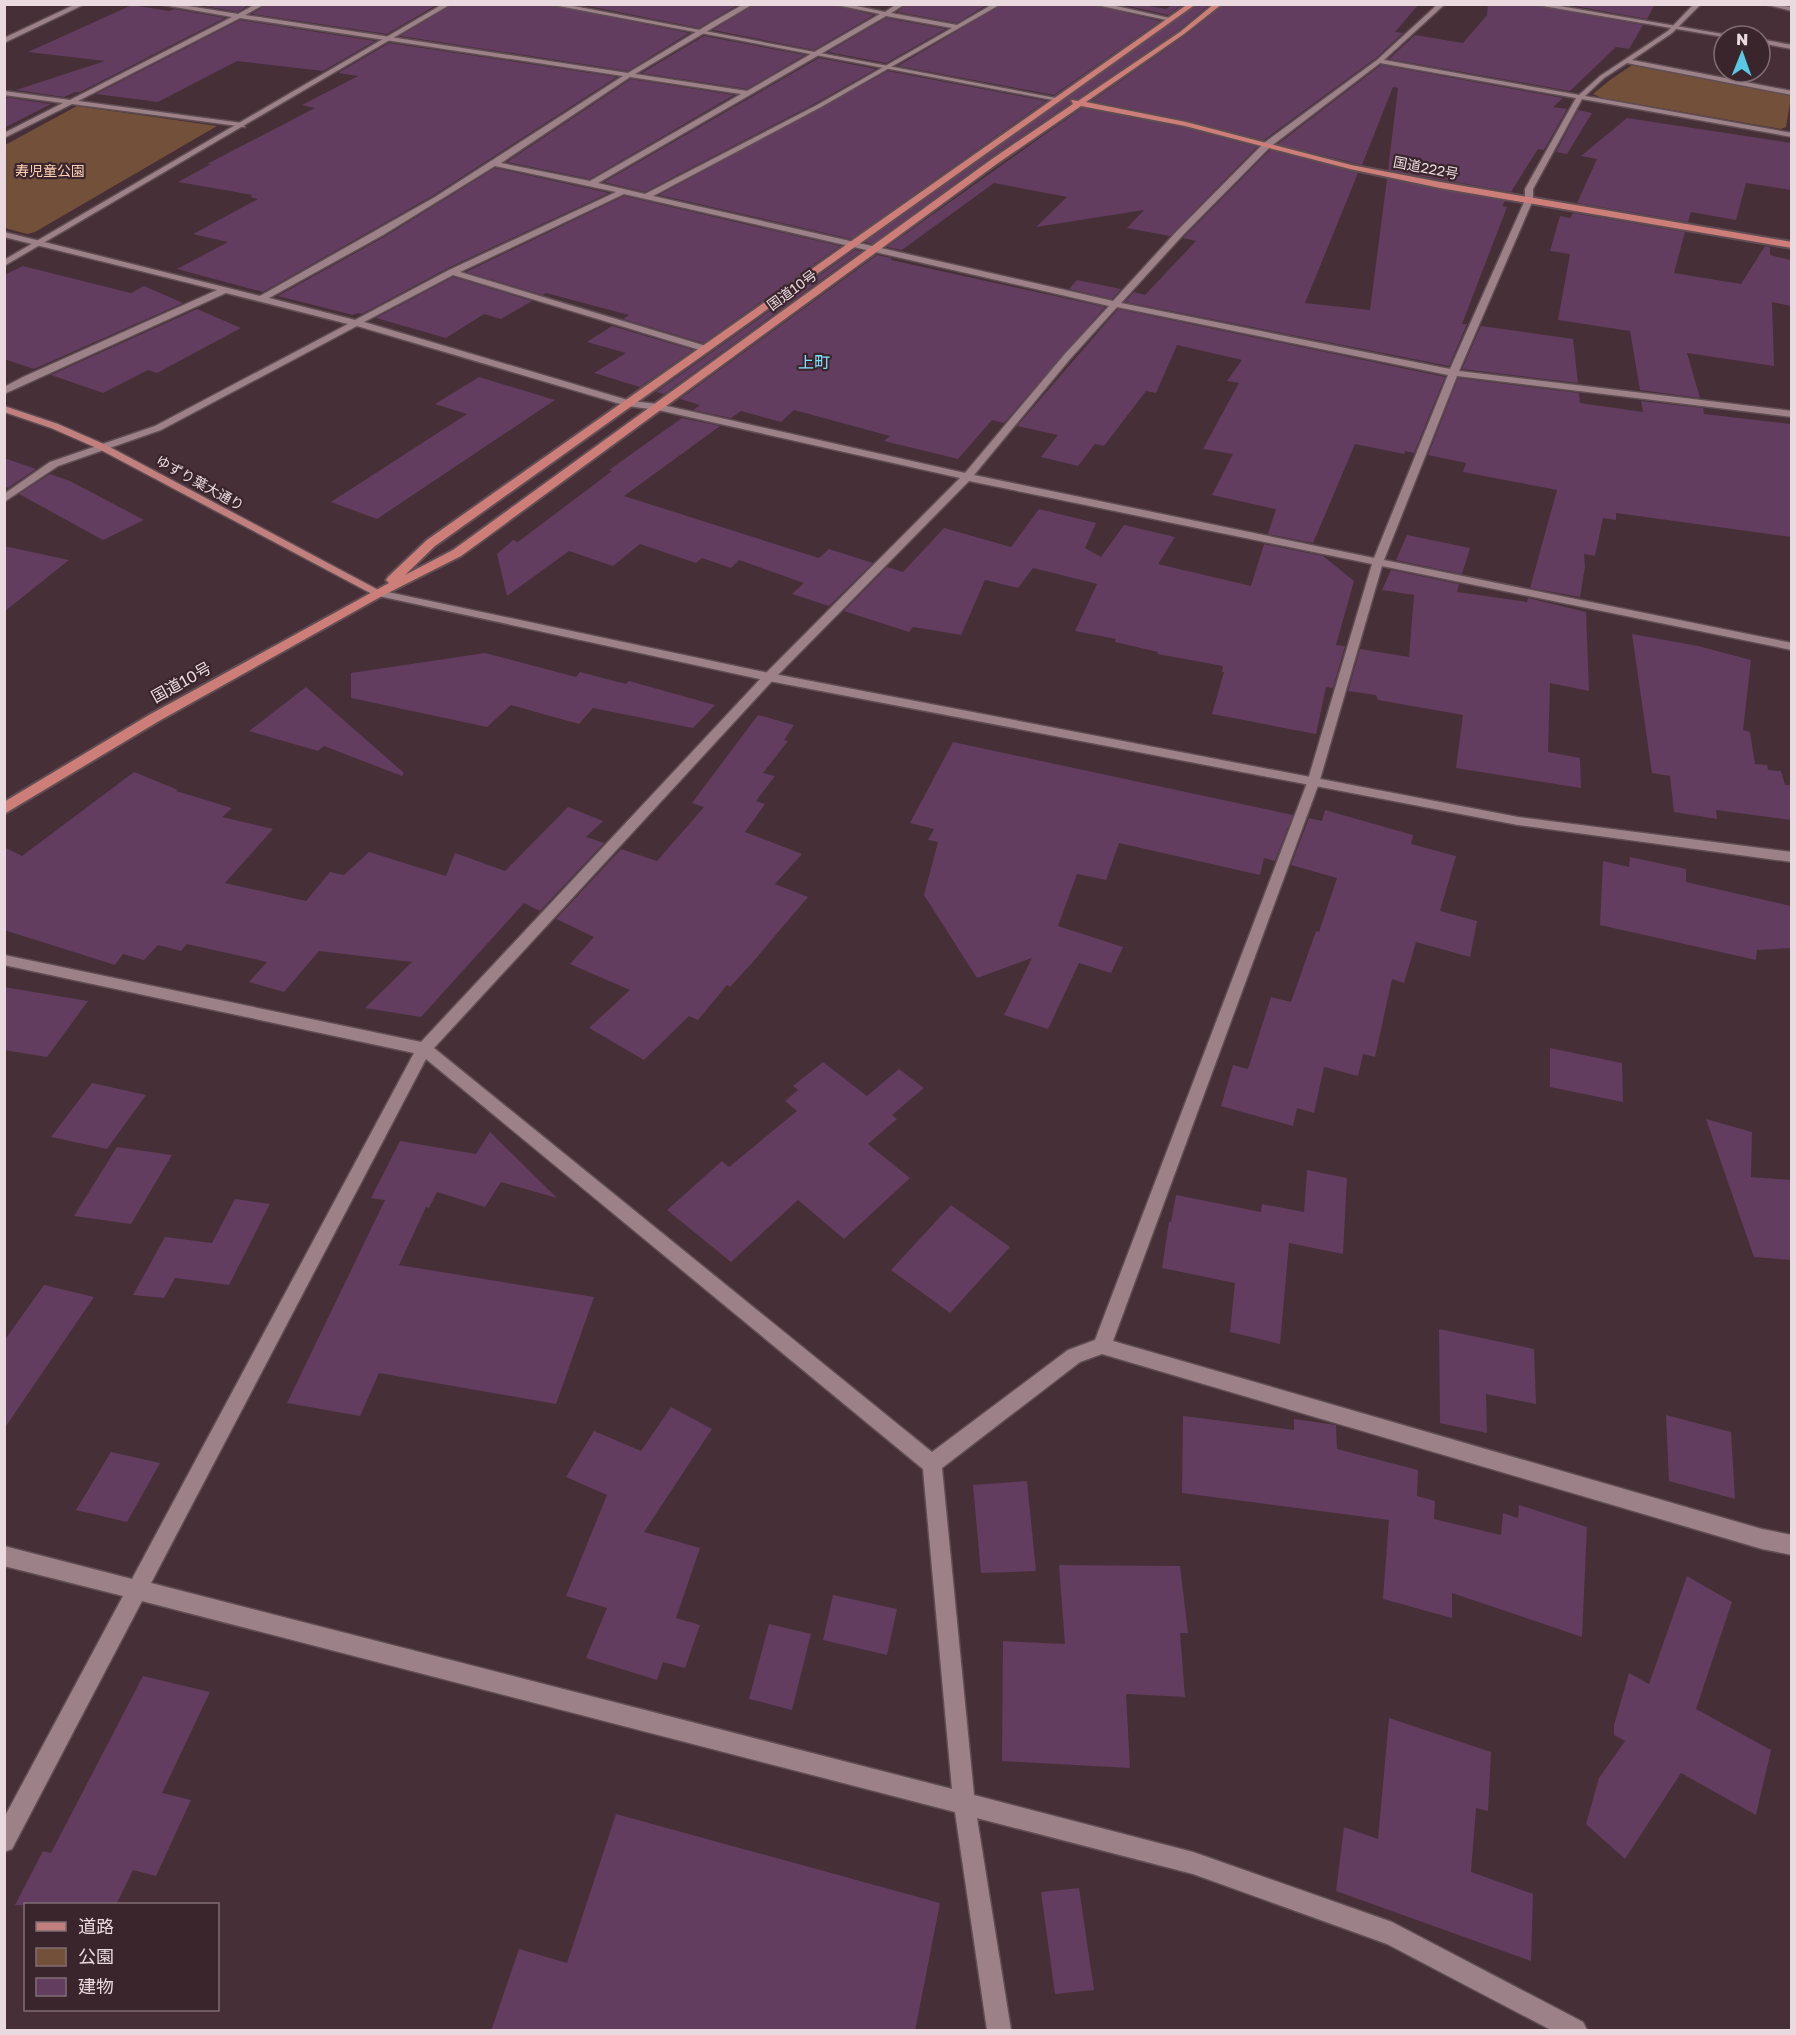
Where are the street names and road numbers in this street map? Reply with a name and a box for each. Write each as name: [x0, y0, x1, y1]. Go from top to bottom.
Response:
street label: 国道222号: [1392, 153, 1460, 182]
street label: 国道10号: [763, 266, 820, 313]
street label: ゆずり葉大通り: [153, 451, 247, 514]
street label: 国道10号: [147, 657, 215, 707]

